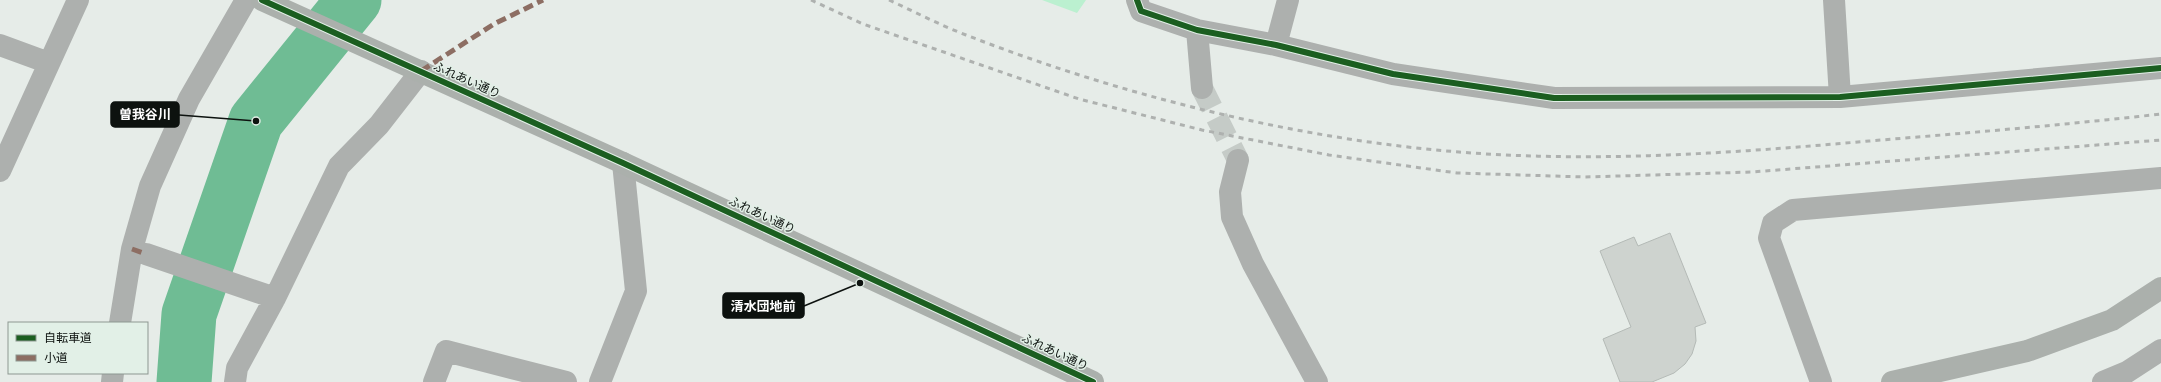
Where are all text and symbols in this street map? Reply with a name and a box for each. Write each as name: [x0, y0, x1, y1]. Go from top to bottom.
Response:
street label: ふれあい通り: [432, 58, 503, 100]
callout: 曽我谷川: [111, 102, 179, 127]
text: 曽我谷川: [119, 106, 171, 122]
street label: ふれあい通り: [727, 193, 798, 236]
callout: 清水団地前: [723, 293, 804, 318]
text: 清水団地前: [730, 298, 796, 314]
legend: [8, 322, 148, 374]
text: 自転車道: [44, 330, 92, 344]
street label: ふれあい通り: [1020, 330, 1091, 373]
text: 小道: [44, 350, 68, 364]

